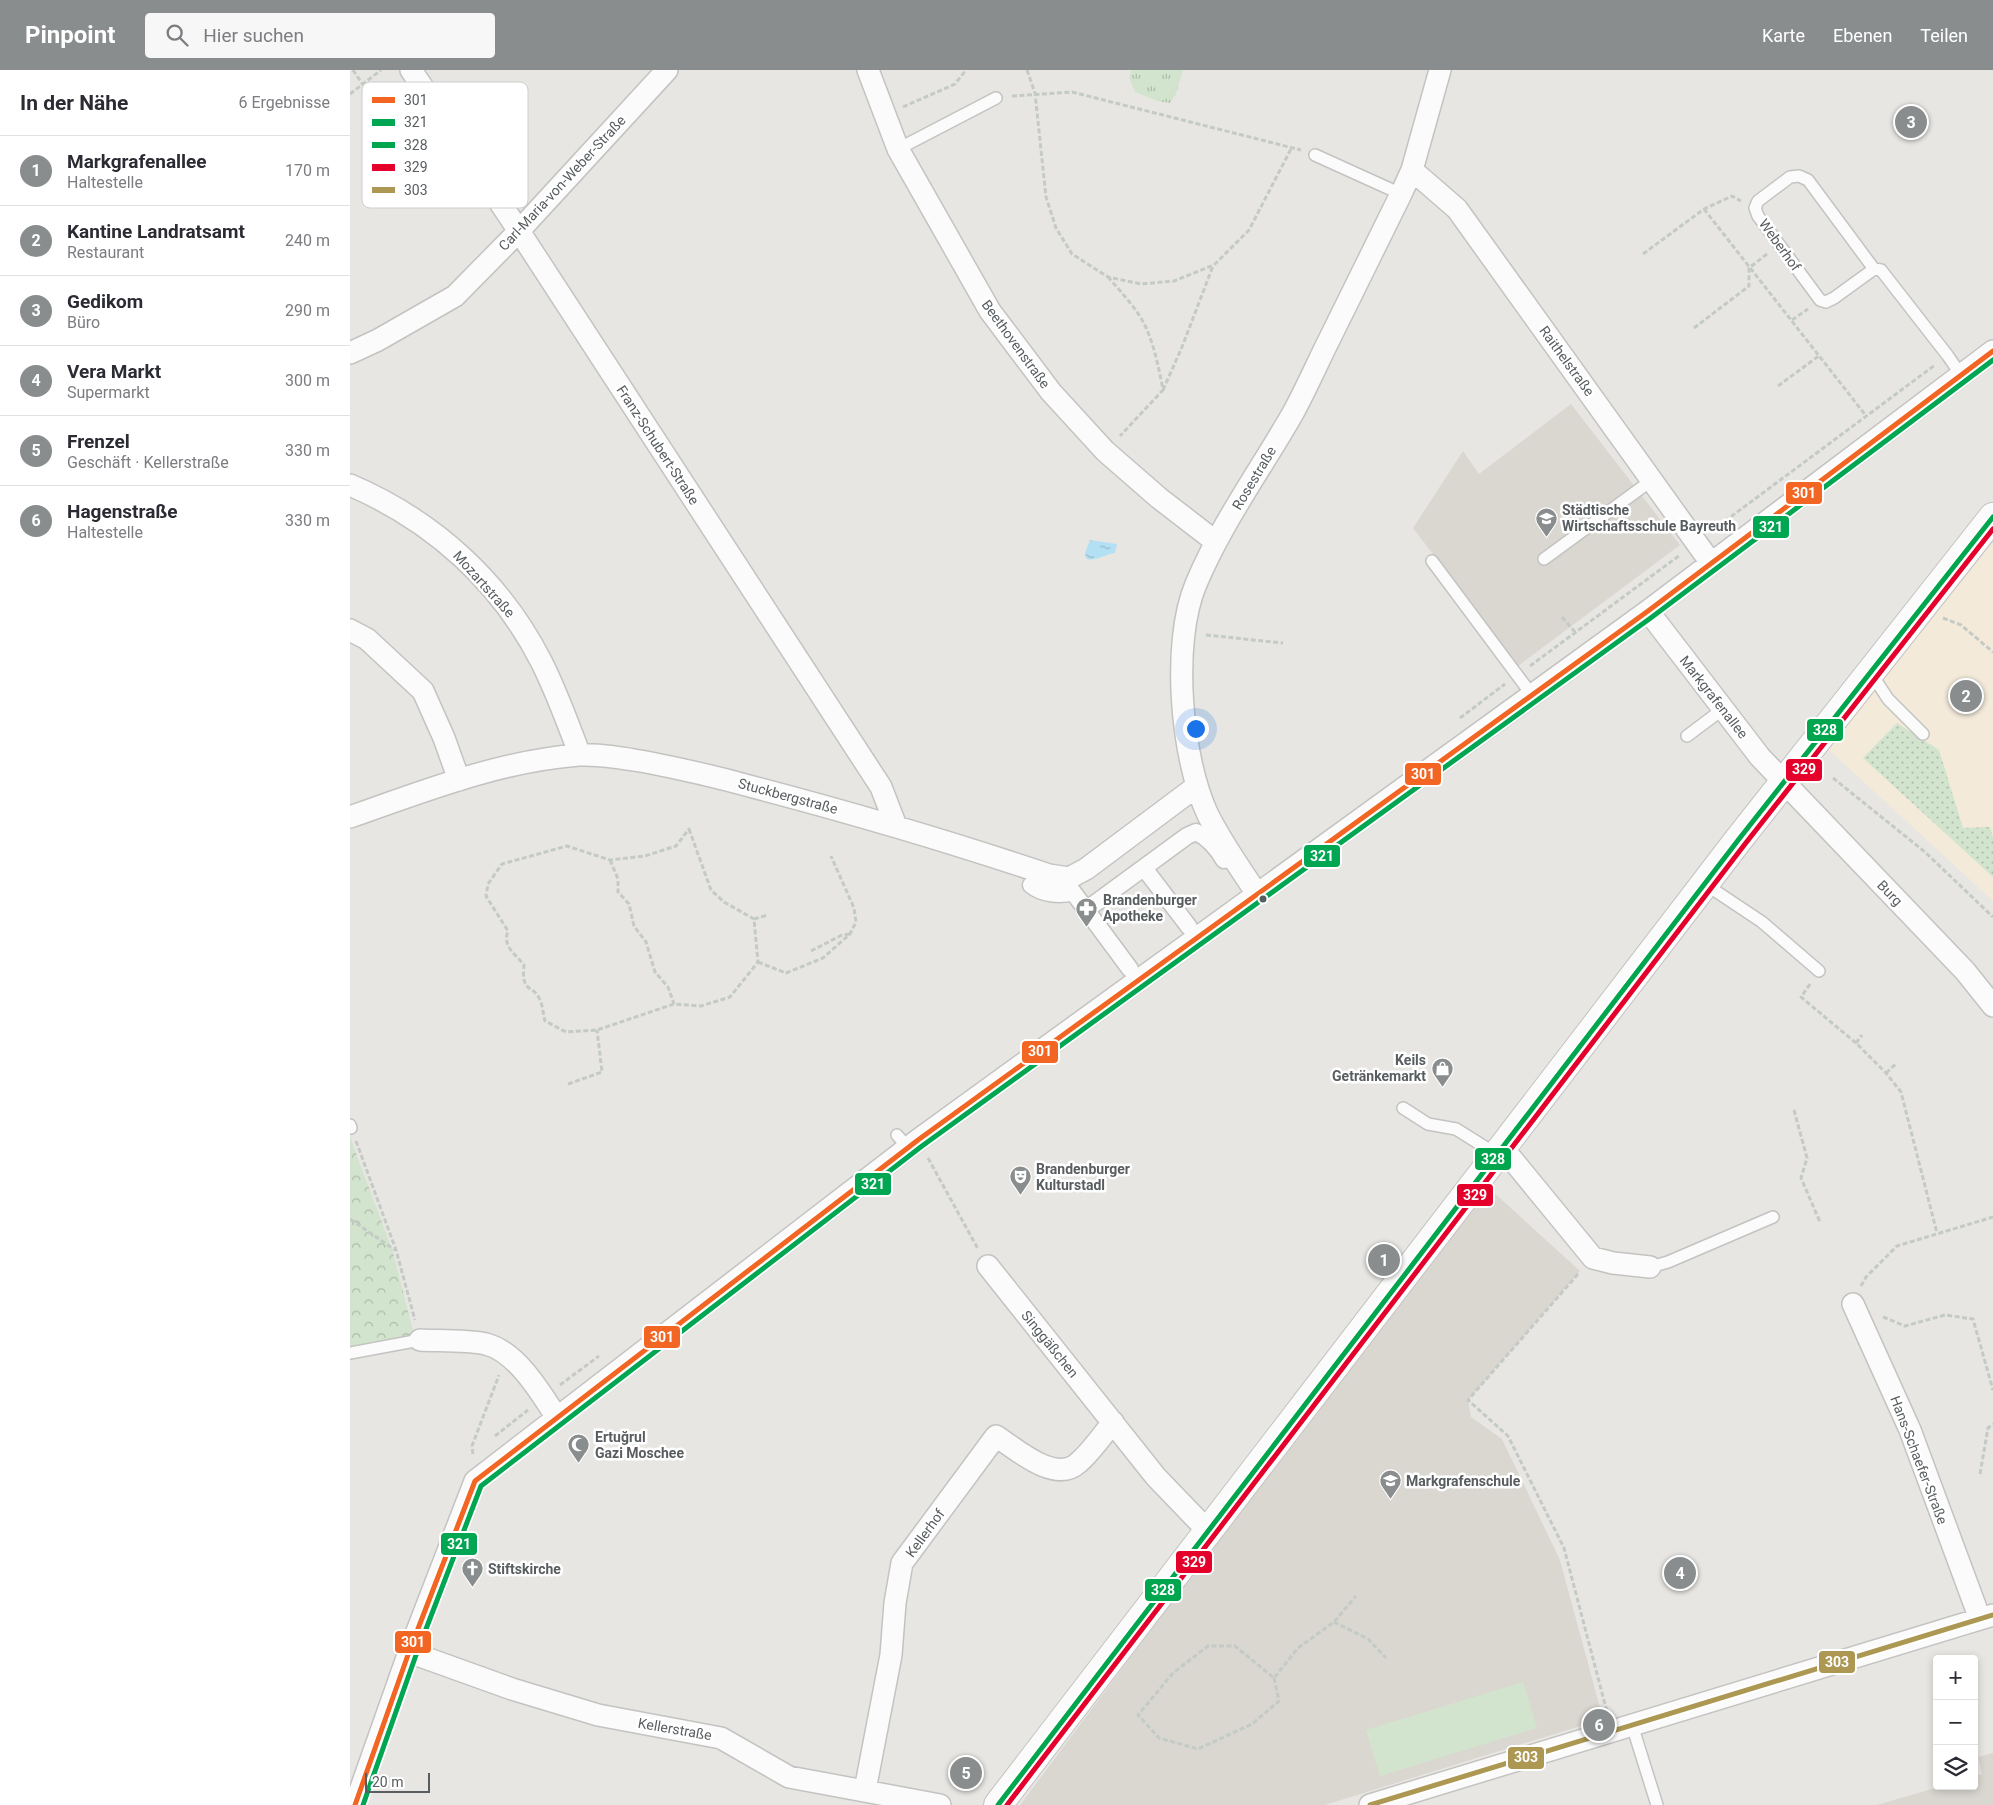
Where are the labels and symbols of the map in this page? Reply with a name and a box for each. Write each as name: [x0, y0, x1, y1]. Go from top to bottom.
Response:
legend: [362, 82, 528, 208]
text: 301: [404, 92, 428, 108]
pin: 3: [1895, 103, 1927, 141]
street label: Carl-Maria-von-Weber-Straße: [495, 112, 629, 254]
text: 321: [404, 114, 428, 130]
text: 328: [404, 137, 428, 153]
text: 329: [404, 159, 428, 175]
text: 303: [404, 182, 428, 198]
street label: Weberhof: [1756, 216, 1804, 274]
street label: Beethovenstraße: [979, 297, 1053, 391]
street label: Raithelstraße: [1536, 323, 1598, 399]
street label: Franz-Schubert-Straße: [613, 382, 703, 508]
street label: Rosestraße: [1229, 443, 1279, 513]
line badge: 301: [1785, 481, 1823, 505]
text: 301: [1792, 485, 1816, 501]
place label: Städtische Wirtschaftsschule Bayreuth: [1562, 502, 1736, 534]
school or university icon: Städtische Wirtschaftsschule Bayreuth: [1534, 506, 1558, 537]
line badge: 321: [1752, 515, 1790, 539]
text: 321: [1759, 519, 1783, 535]
street label: Mozartstraße: [450, 547, 518, 621]
street label: Markgrafenallee: [1677, 652, 1751, 742]
pin: 2: [1950, 677, 1982, 715]
your location: [1183, 716, 1209, 742]
line badge: 328: [1806, 718, 1844, 742]
text: 328: [1813, 722, 1837, 738]
line badge: 329: [1785, 758, 1823, 782]
text: 329: [1792, 761, 1816, 777]
line badge: 301: [1404, 762, 1442, 786]
text: 301: [1411, 766, 1435, 782]
street label: Stuckbergstraße: [736, 775, 840, 817]
line badge: 321: [1303, 844, 1341, 868]
text: 321: [1310, 848, 1334, 864]
street label: Burg: [1874, 877, 1906, 909]
place label: Brandenburger Apotheke: [1103, 892, 1197, 924]
unlabelled marker: [1258, 894, 1268, 904]
pharmacy icon: Brandenburger Apotheke: [1075, 896, 1099, 927]
line badge: 301: [1021, 1040, 1059, 1064]
text: 301: [1028, 1043, 1052, 1059]
place label: Keils Getränkemarkt: [1332, 1052, 1426, 1084]
shop icon: Keils Getränkemarkt: [1430, 1056, 1454, 1087]
line badge: 328: [1474, 1147, 1512, 1171]
text: 328: [1481, 1151, 1505, 1167]
place label: Brandenburger Kulturstadl: [1036, 1161, 1130, 1193]
theatre icon: Brandenburger Kulturstadl: [1008, 1165, 1032, 1196]
line badge: 321: [854, 1172, 892, 1196]
text: 321: [861, 1176, 885, 1192]
line badge: 329: [1456, 1183, 1494, 1207]
text: 329: [1463, 1187, 1487, 1203]
pin: 1: [1368, 1241, 1400, 1279]
street label: Singgäßchen: [1018, 1307, 1082, 1381]
line badge: 301: [643, 1325, 681, 1349]
text: 301: [650, 1329, 674, 1345]
street label: Hans-Schaefer-Straße: [1887, 1394, 1951, 1526]
place label: Ertuğrul Gazi Moschee: [595, 1429, 684, 1461]
mosque icon: Ertuğrul Gazi Moschee: [567, 1433, 591, 1464]
school or university icon: Markgrafenschule: [1378, 1469, 1402, 1500]
place label: Markgrafenschule: [1406, 1473, 1521, 1489]
street label: Kellerhof: [902, 1506, 948, 1560]
line badge: 321: [440, 1532, 478, 1556]
text: 321: [447, 1536, 471, 1552]
line badge: 329: [1175, 1550, 1213, 1574]
text: 329: [1182, 1554, 1206, 1570]
pin: 4: [1664, 1554, 1696, 1592]
church icon: Stiftskirche: [460, 1557, 484, 1588]
place label: Stiftskirche: [488, 1561, 561, 1577]
line badge: 328: [1144, 1578, 1182, 1602]
text: 328: [1151, 1582, 1175, 1598]
line badge: 301: [394, 1630, 432, 1654]
text: 301: [401, 1634, 425, 1650]
line badge: 303: [1818, 1650, 1856, 1674]
text: 303: [1825, 1654, 1849, 1670]
pin: 6: [1583, 1706, 1615, 1744]
street label: Kellerstraße: [637, 1715, 713, 1743]
line badge: 303: [1507, 1746, 1545, 1770]
text: 303: [1514, 1749, 1538, 1765]
pin: 5: [950, 1754, 982, 1792]
scale bar: [365, 1770, 430, 1793]

